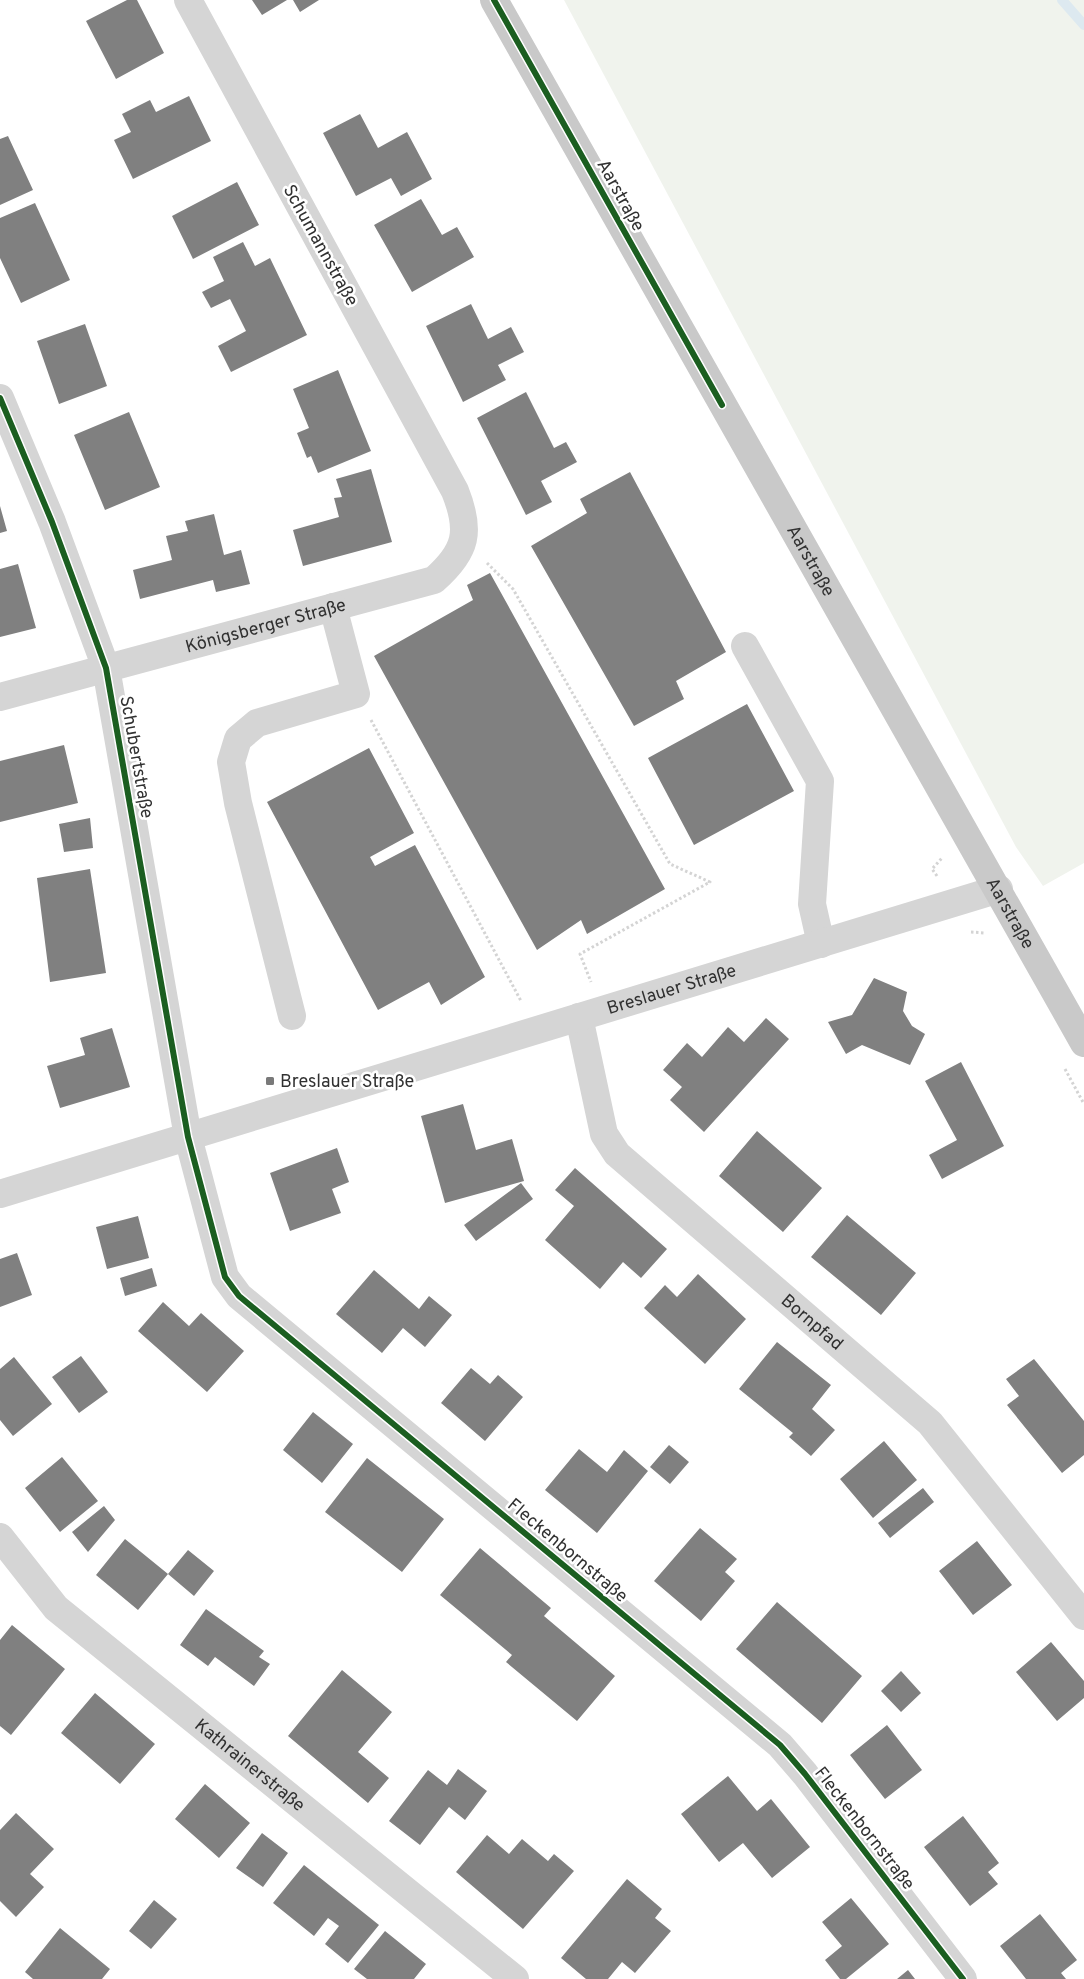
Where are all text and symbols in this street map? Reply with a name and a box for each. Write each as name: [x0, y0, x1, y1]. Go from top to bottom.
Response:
street label: Aarstraße: [591, 156, 649, 236]
street label: Schumannstraße: [277, 181, 363, 311]
street label: Aarstraße: [780, 521, 839, 601]
street label: Königsberger Straße: [183, 594, 349, 660]
street label: Schubertstraße: [113, 694, 158, 820]
street label: Aarstraße: [980, 874, 1039, 954]
street label: Breslauer Straße: [604, 960, 739, 1021]
place label: Breslauer Straße: [280, 1071, 414, 1094]
marker: Breslauer Straße: [264, 1075, 276, 1087]
street label: Bornpfad: [775, 1290, 847, 1356]
street label: Fleckenbornstraße: [502, 1494, 632, 1608]
street label: Kathrainerstraße: [189, 1714, 309, 1818]
street label: Fleckenbornstraße: [808, 1763, 919, 1895]

